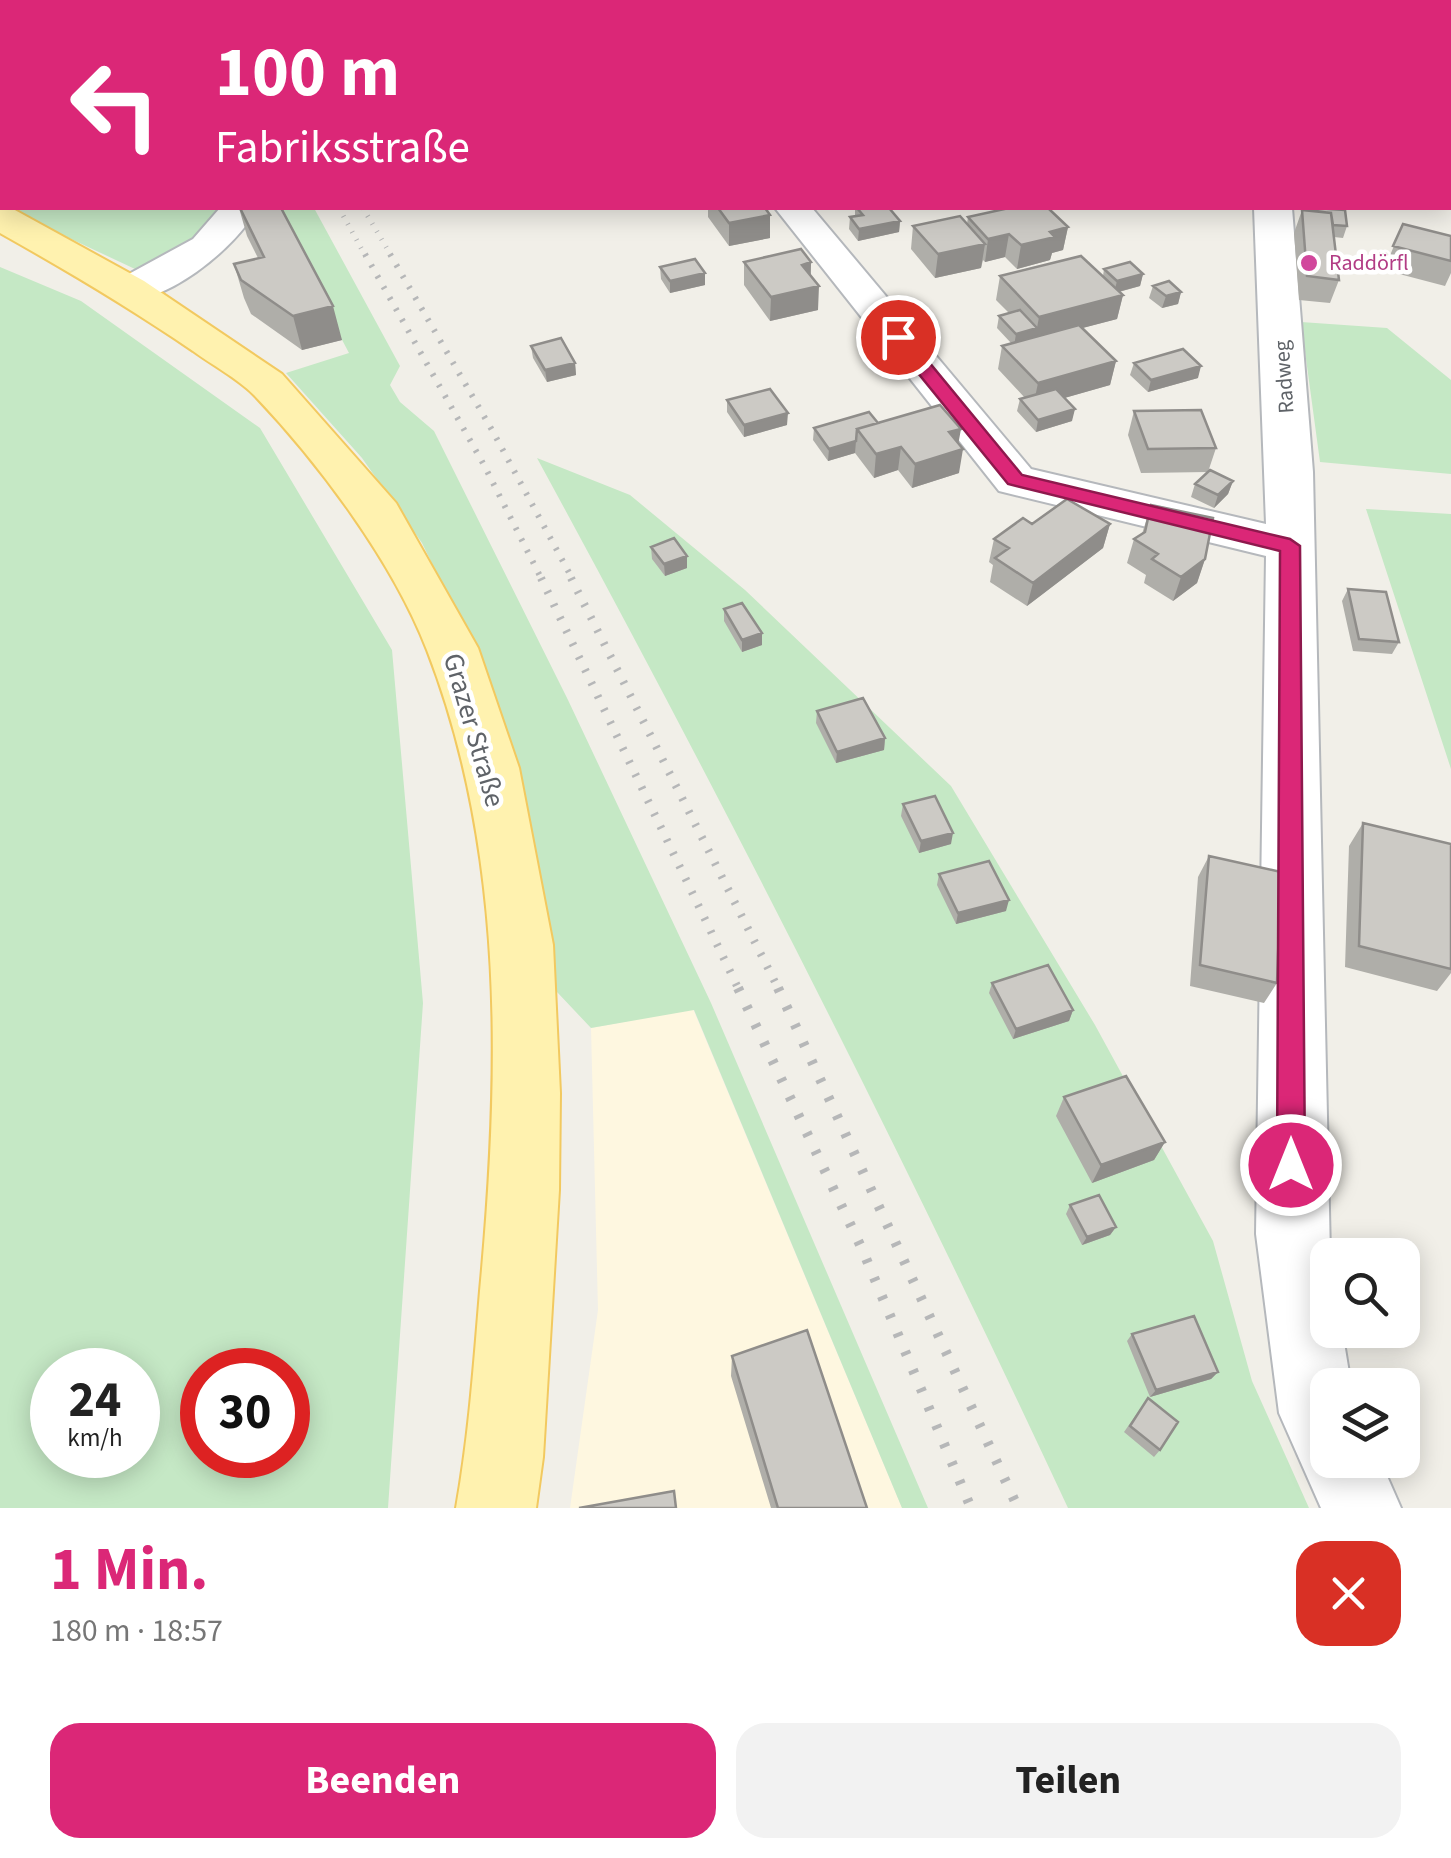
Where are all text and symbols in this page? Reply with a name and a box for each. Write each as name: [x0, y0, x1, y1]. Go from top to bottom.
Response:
text: 100 m: [215, 23, 400, 123]
icon: left: [50, 40, 180, 170]
text: Fabriksstraße: [215, 116, 470, 180]
place label: Raddörfl: [1329, 247, 1409, 279]
marker: Raddörfl: [1298, 252, 1320, 274]
pin: [856, 295, 941, 380]
icon: arrive: [871, 310, 926, 365]
street label: Radweg: [1265, 339, 1303, 415]
street label: Grazer Straße: [433, 648, 515, 812]
position arrow: [1239, 1113, 1343, 1217]
map controls: [1310, 1238, 1420, 1478]
button: search: [1310, 1238, 1420, 1348]
speed limit sign: 30: [180, 1348, 310, 1478]
text: 24: [69, 1365, 121, 1436]
button: layers: [1310, 1368, 1420, 1478]
text: km/h: [67, 1420, 123, 1456]
text: 1 Min.: [50, 1528, 208, 1613]
button: close: [1296, 1541, 1401, 1646]
text: 180 m · 18:57: [50, 1608, 223, 1654]
button: Beenden: [50, 1723, 716, 1838]
button: Teilen: [736, 1723, 1401, 1838]

